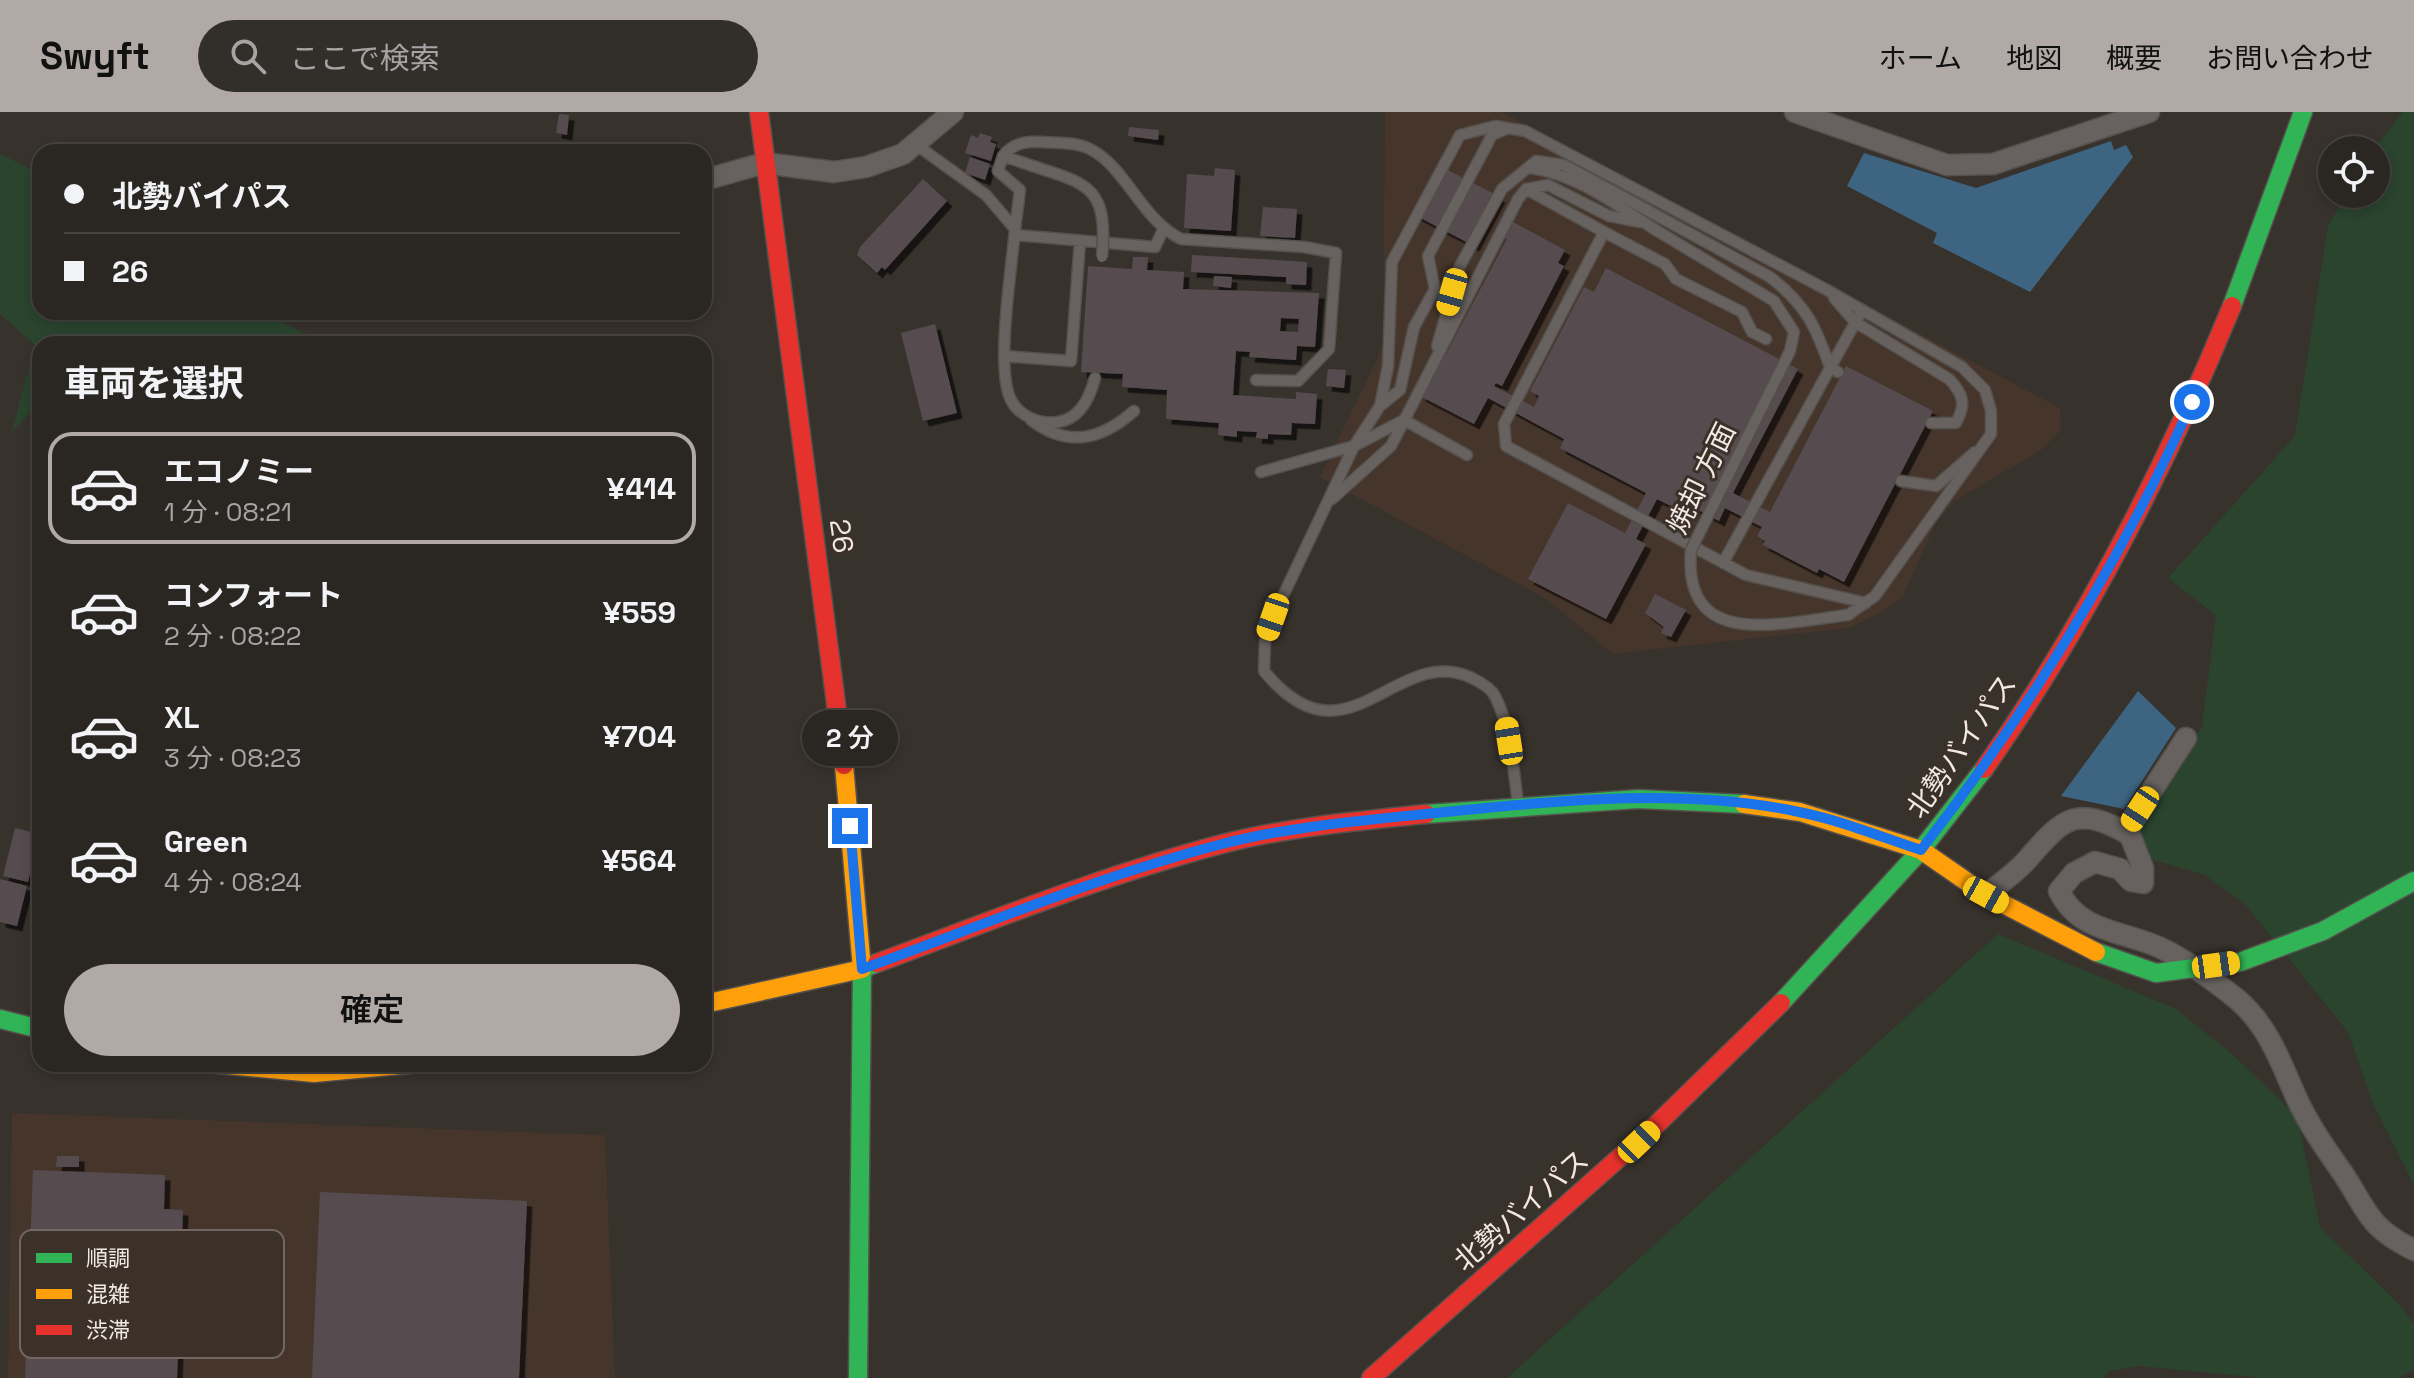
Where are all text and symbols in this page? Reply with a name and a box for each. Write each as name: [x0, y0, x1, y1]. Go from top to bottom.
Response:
search box: [198, 20, 758, 92]
text: Swyft: [40, 32, 150, 80]
icon: search: [226, 34, 270, 78]
text: ここで検索: [290, 39, 440, 78]
text: ホーム: [1879, 40, 1962, 76]
text: 地図: [2006, 40, 2062, 76]
text: 概要: [2106, 40, 2162, 76]
text: お問い合わせ: [2206, 40, 2374, 76]
map controls: [2318, 136, 2390, 208]
button: locate: [2318, 136, 2390, 208]
text: 北勢バイパス: [112, 177, 291, 216]
text: 26: [112, 252, 148, 291]
car: [1434, 266, 1470, 318]
text: 車両を選択: [64, 361, 244, 407]
route start: [2174, 384, 2210, 420]
street label: 焼却 方面: [1659, 417, 1743, 539]
icon: car: [68, 452, 140, 524]
text: エコノミー: [164, 452, 314, 491]
text: ¥414: [607, 469, 676, 508]
text: 1 分 · 08:21: [164, 495, 292, 529]
street label: 26: [822, 517, 862, 555]
icon: car: [68, 576, 140, 648]
text: コンフォート: [164, 576, 343, 615]
car: [1254, 590, 1292, 644]
text: ¥559: [603, 593, 676, 632]
text: 2 分 · 08:22: [164, 619, 301, 653]
street label: 北勢バイパス: [1898, 667, 2024, 825]
text: XL: [164, 698, 200, 737]
icon: car: [68, 700, 140, 772]
callout: 2 分: [802, 710, 898, 766]
car: [1493, 715, 1525, 767]
text: ¥704: [602, 717, 676, 756]
text: 2 分: [826, 721, 874, 755]
text: 3 分 · 08:23: [164, 741, 301, 775]
car: [2117, 782, 2163, 836]
route end: [832, 808, 868, 844]
text: Green: [164, 822, 248, 861]
icon: car: [68, 824, 140, 896]
text: ¥564: [602, 841, 676, 880]
text: 4 分 · 08:24: [164, 865, 302, 899]
car: [1959, 873, 2013, 917]
car: [2191, 950, 2241, 980]
button: 確定: [64, 964, 680, 1056]
car: [1613, 1117, 1665, 1167]
street label: 北勢バイパス: [1446, 1141, 1596, 1279]
legend: [20, 1230, 284, 1358]
text: 順調: [86, 1244, 130, 1272]
text: 混雑: [86, 1280, 130, 1308]
text: 渋滞: [86, 1316, 130, 1344]

